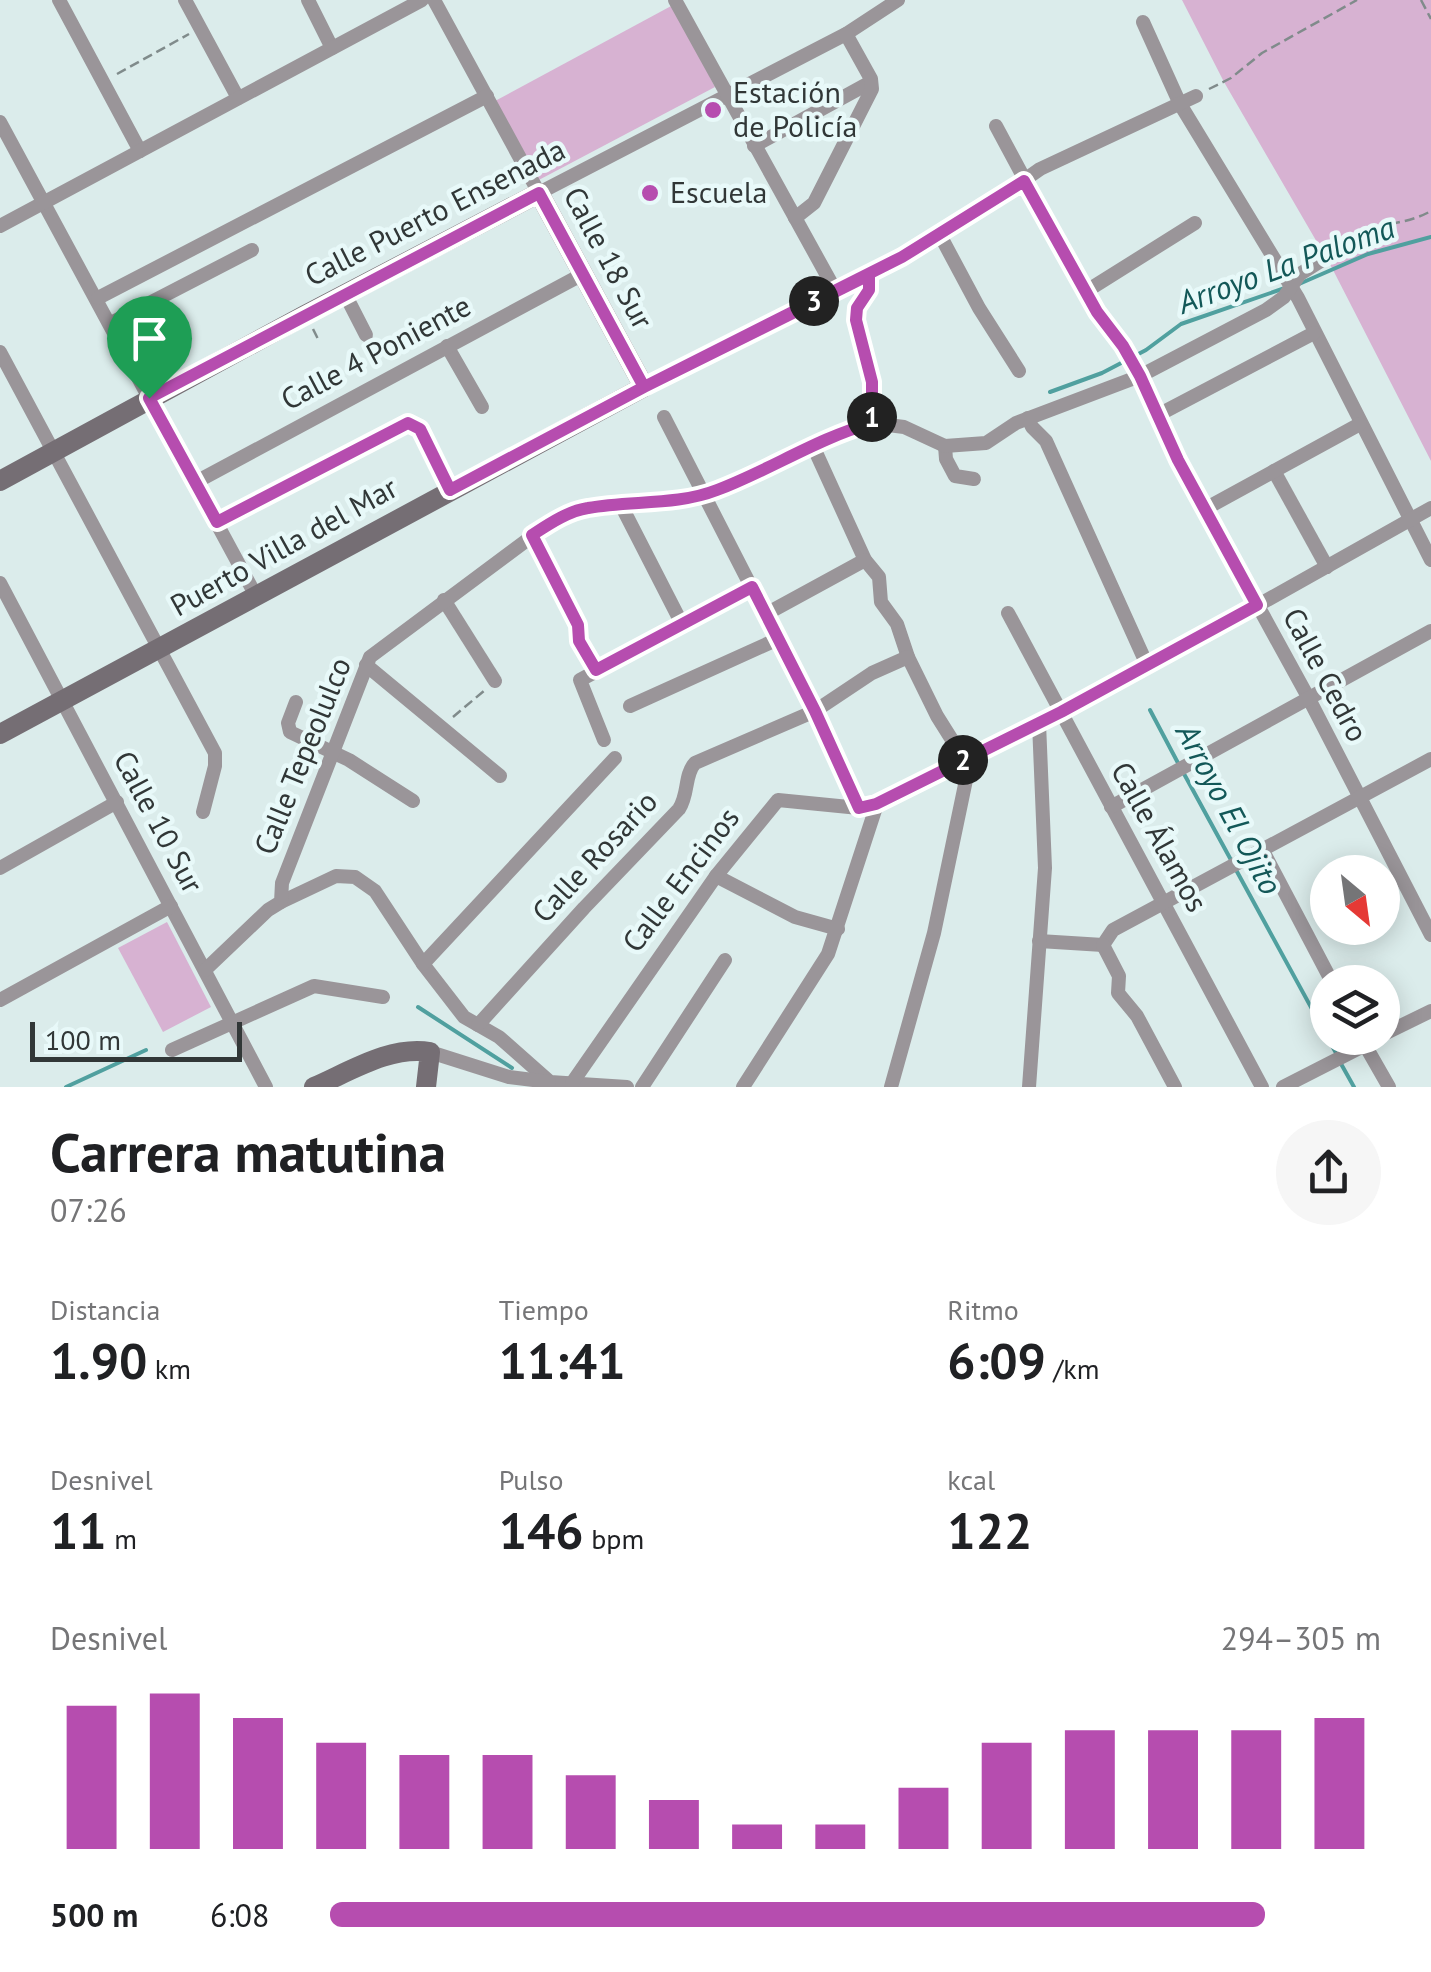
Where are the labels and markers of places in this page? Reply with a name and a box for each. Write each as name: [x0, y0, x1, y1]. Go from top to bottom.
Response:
place label: Estación de Policía: [733, 72, 857, 145]
marker: Estación de Policía: [702, 99, 724, 121]
place label: Escuela: [670, 172, 767, 211]
marker: Escuela: [639, 182, 661, 204]
pin: 3: [789, 276, 839, 326]
pin: [107, 296, 192, 399]
pin: 1: [847, 392, 897, 442]
pin: 2: [938, 735, 988, 785]

